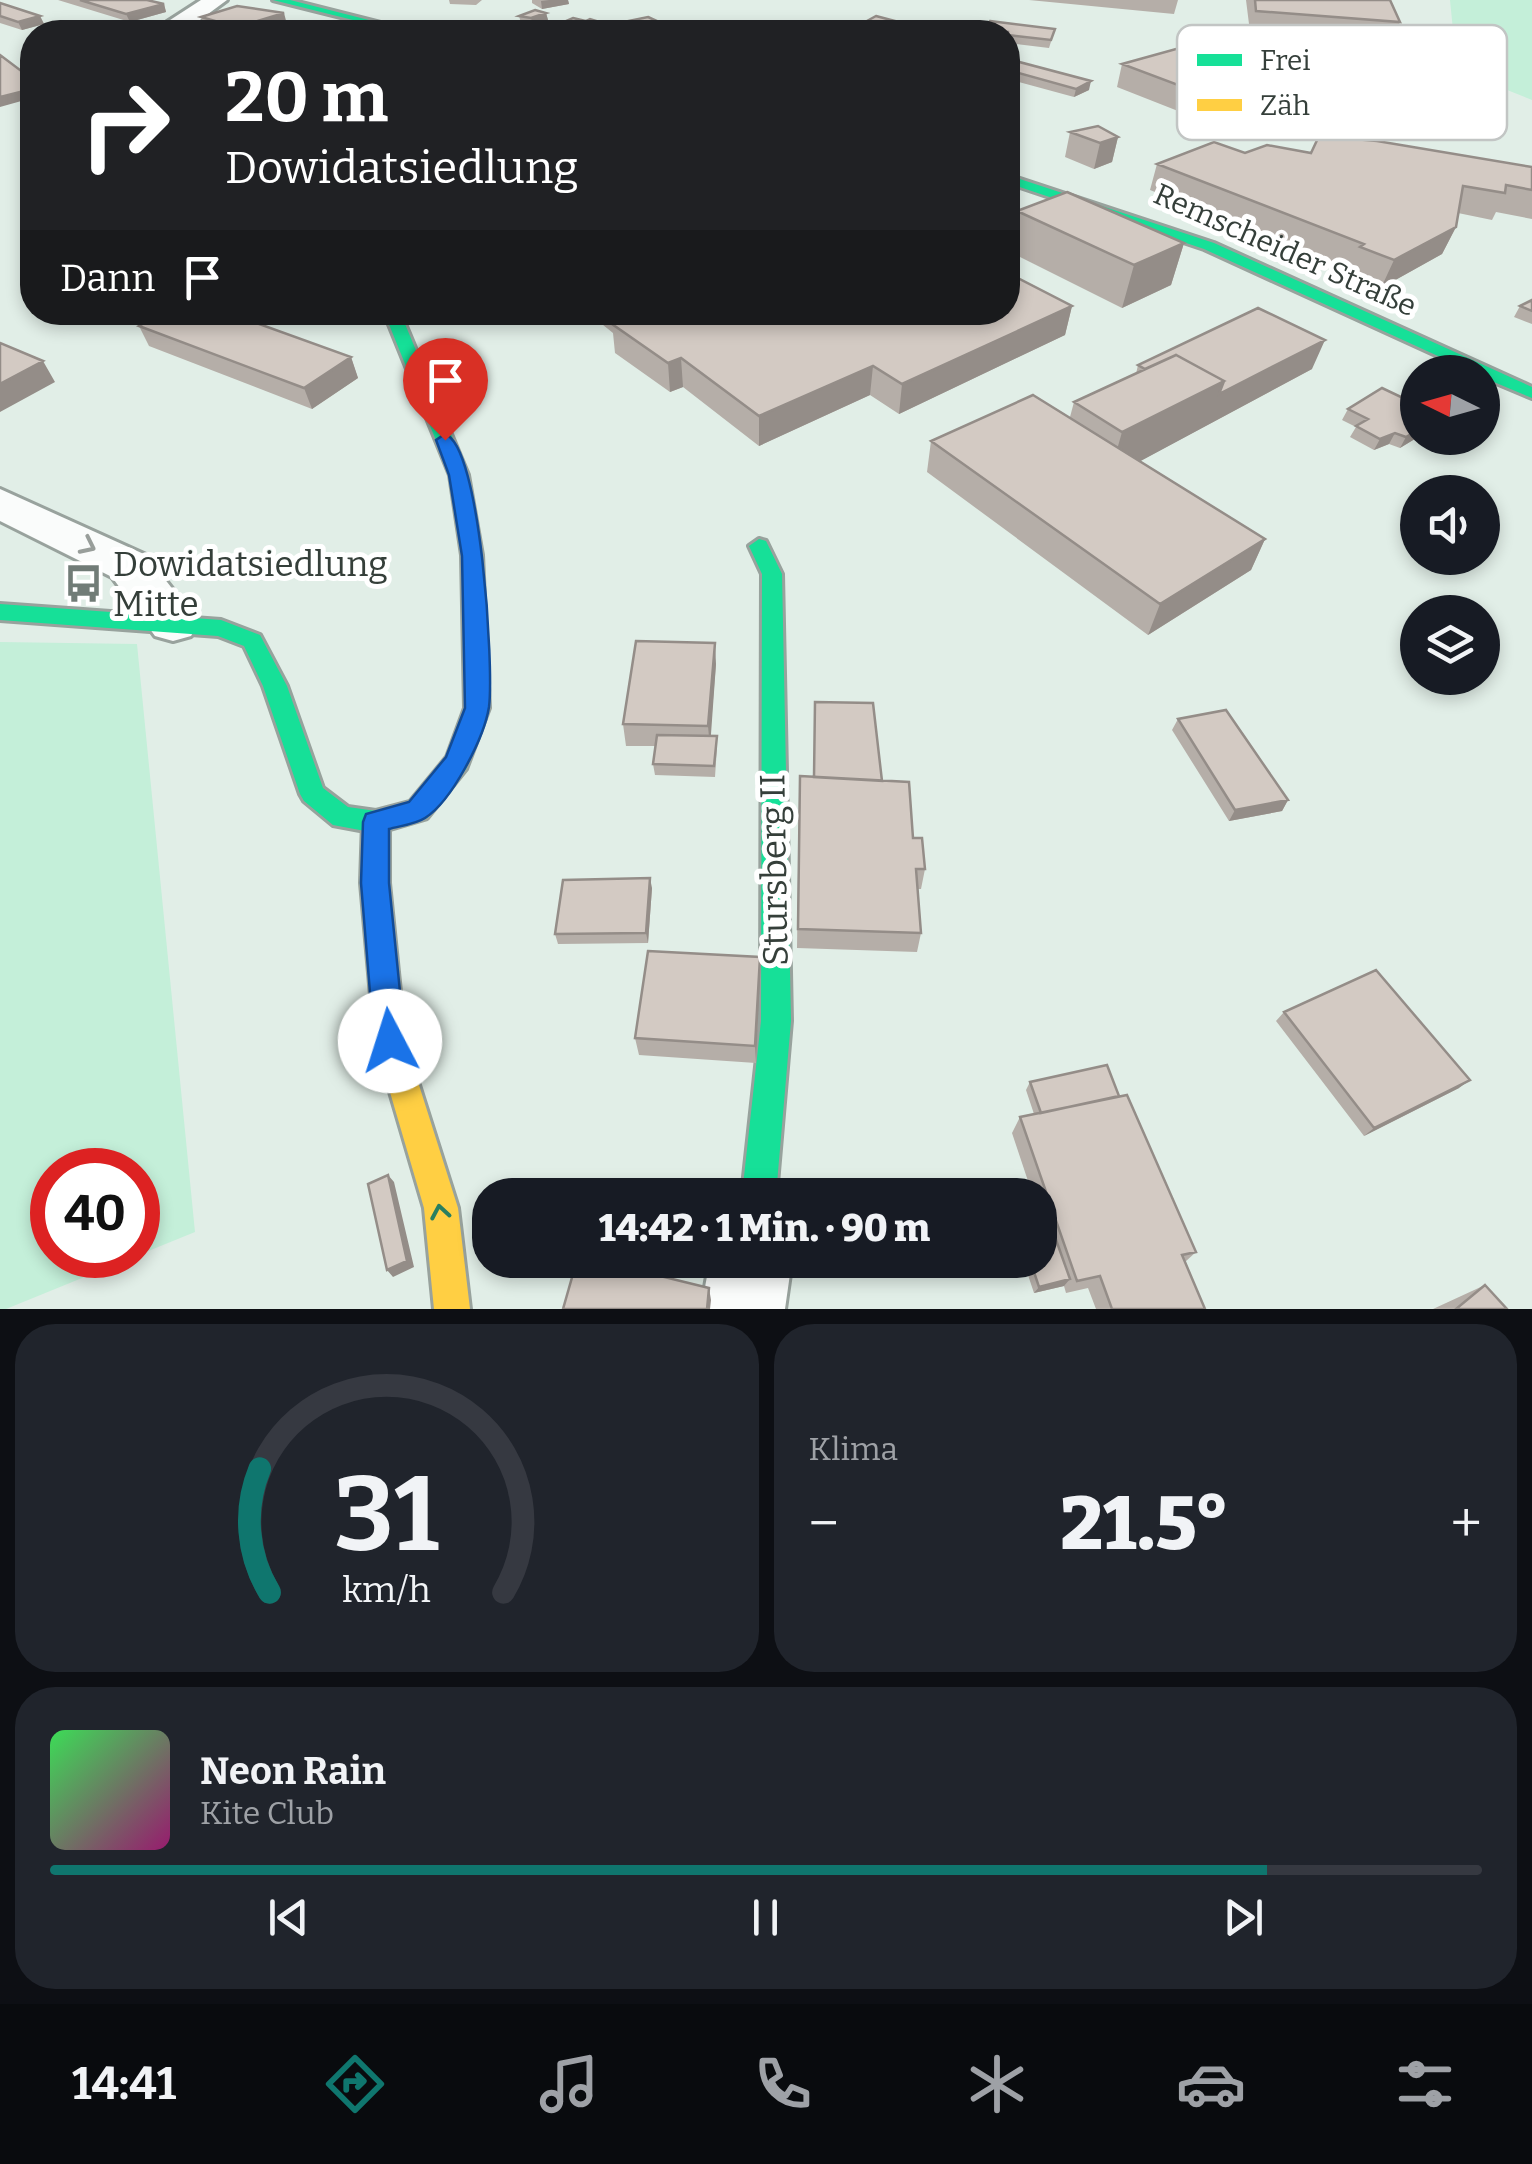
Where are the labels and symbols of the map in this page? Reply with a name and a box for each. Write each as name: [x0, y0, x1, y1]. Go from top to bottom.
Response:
legend: [1177, 25, 1507, 140]
text: Frei: [1260, 44, 1311, 77]
text: Zäh: [1260, 89, 1310, 122]
street label: Remscheider Straße: [1148, 176, 1422, 324]
pin: [403, 338, 488, 441]
north arrow: [1400, 355, 1500, 455]
one-way arrow: [77, 533, 95, 553]
place label: Dowidatsiedlung Mitte: [113, 543, 388, 625]
bus stop icon: Dowidatsiedlung Mitte: [62, 563, 104, 605]
street label: Stursberg II: [751, 774, 797, 966]
position arrow: [338, 989, 442, 1093]
speed limit sign: 40: [30, 1148, 160, 1278]
one-way arrow: [430, 1204, 451, 1220]

